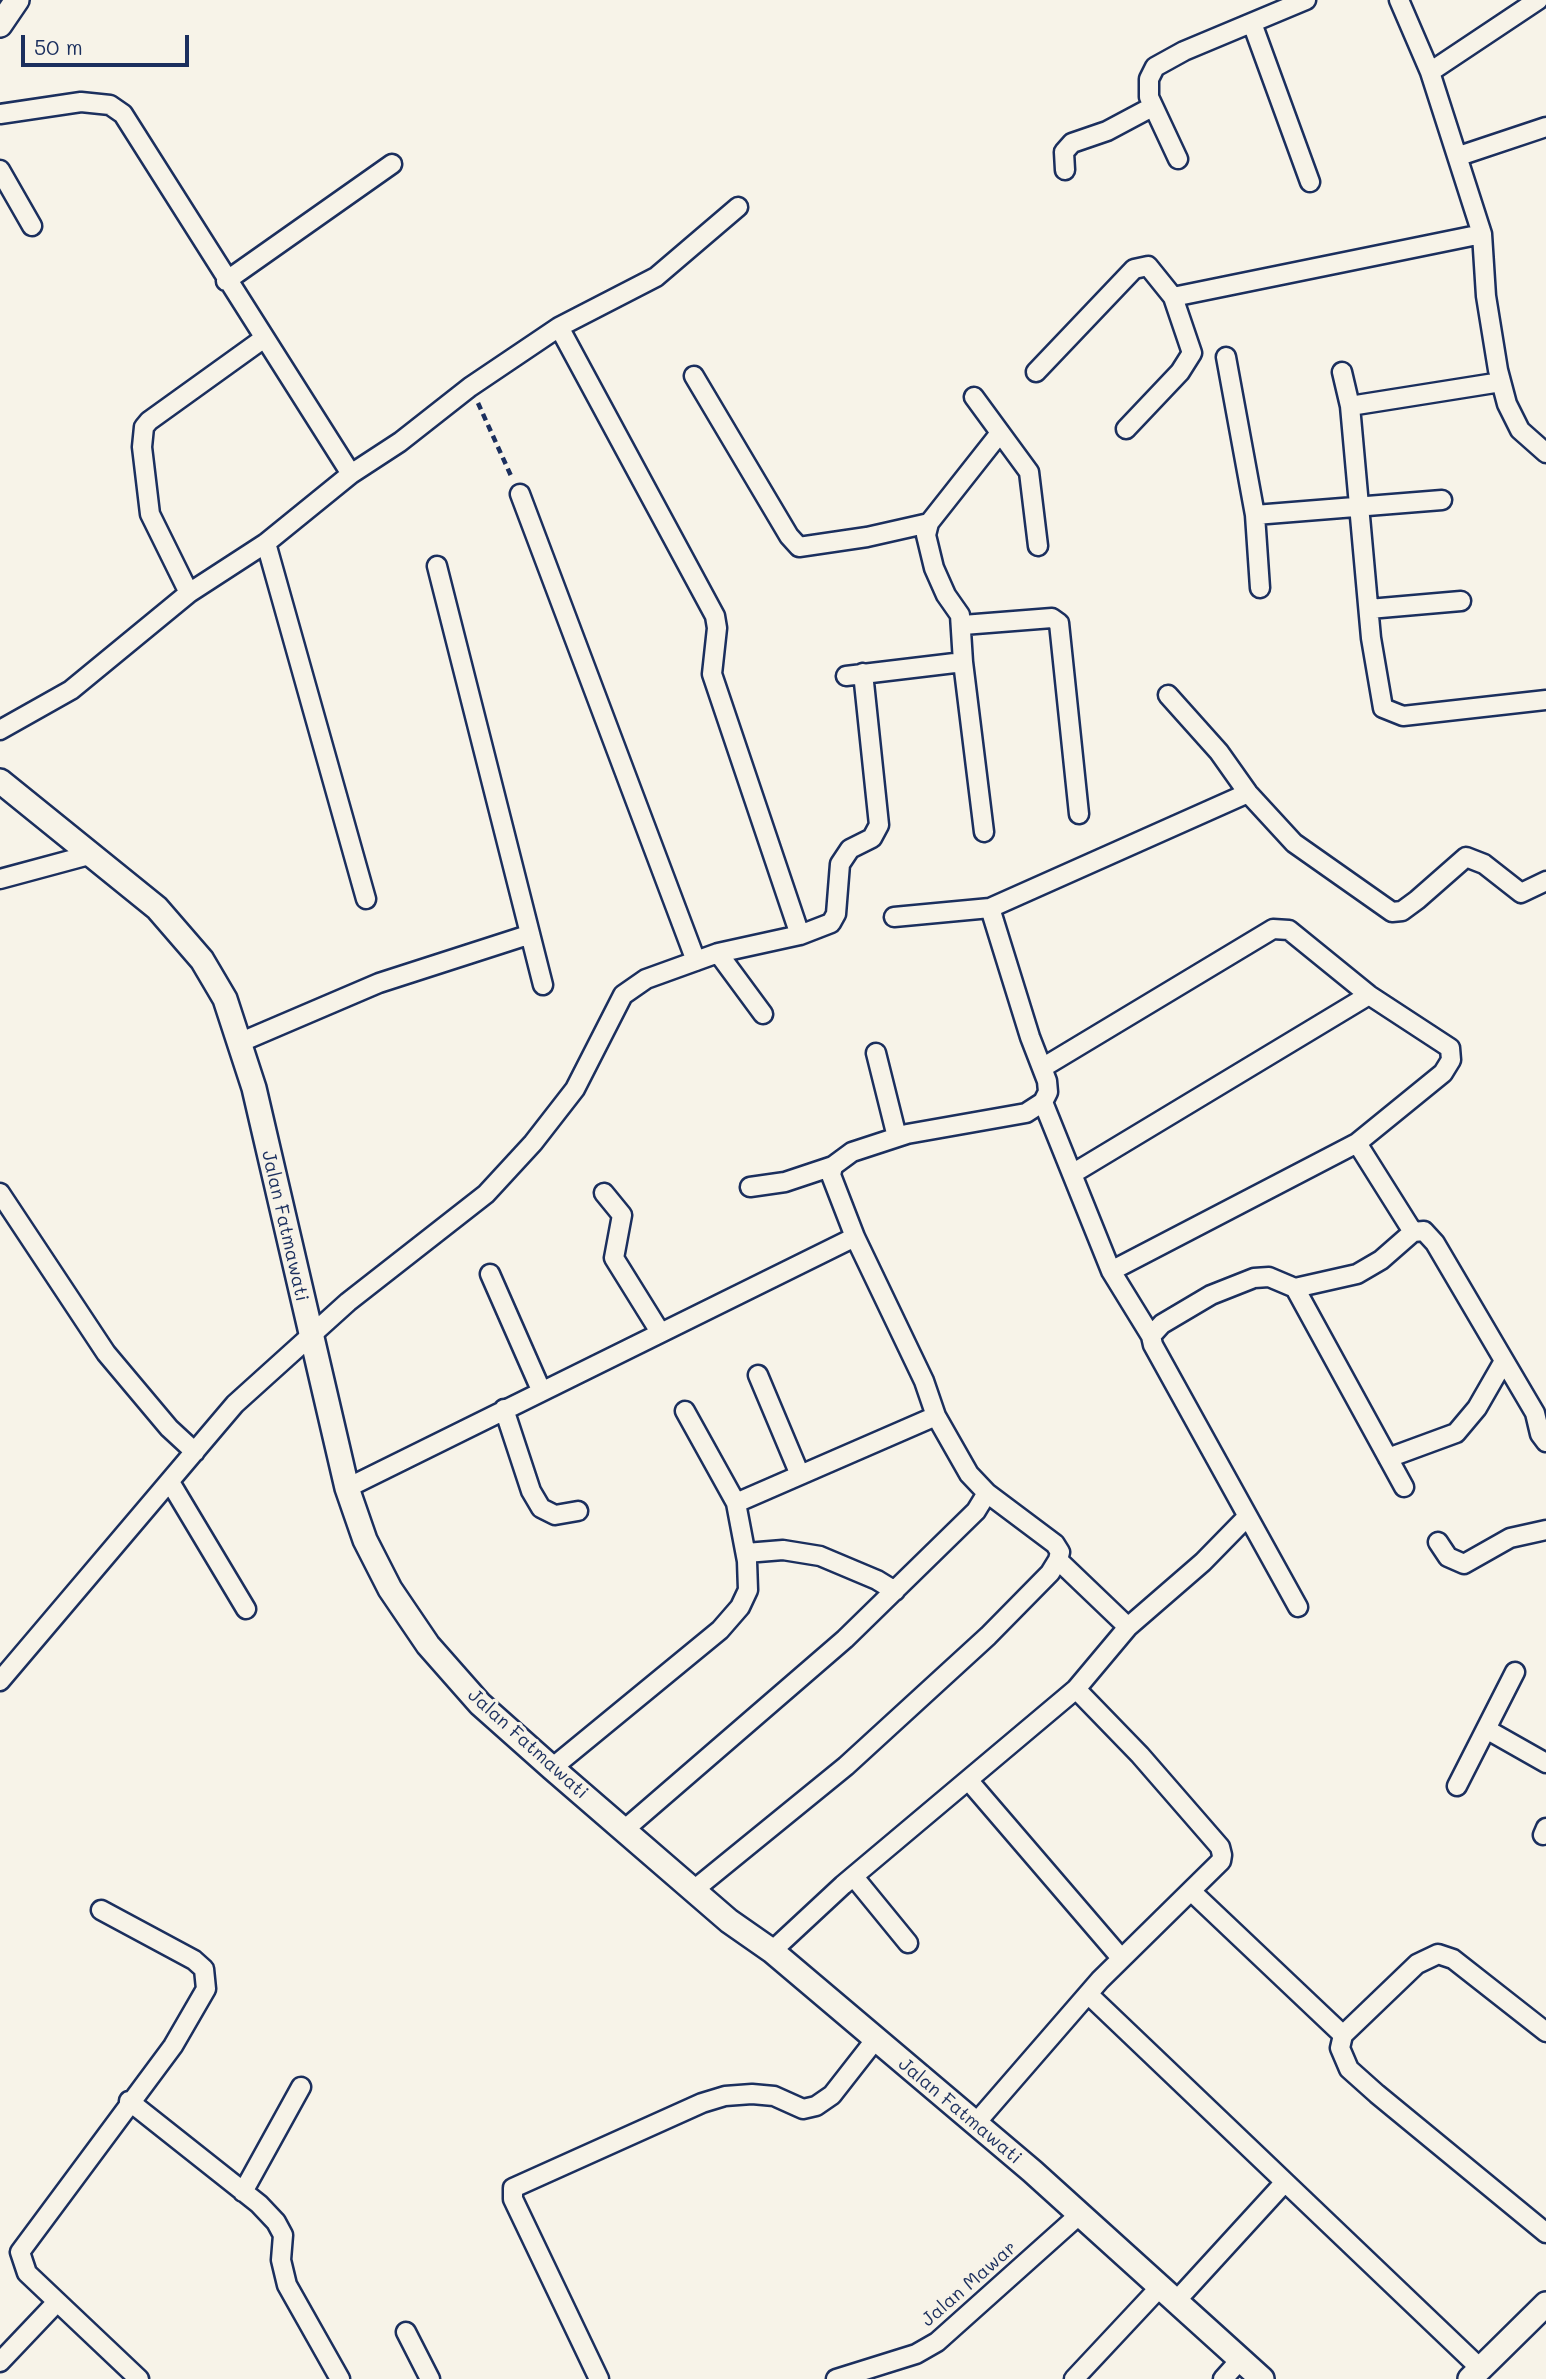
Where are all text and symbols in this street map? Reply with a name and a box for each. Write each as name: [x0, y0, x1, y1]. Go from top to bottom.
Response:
scale bar: [24, 21, 192, 65]
text: 50 m: [34, 33, 83, 60]
street label: Jalan Fatmawati: [257, 1148, 313, 1304]
street label: Jalan Fatmawati: [463, 1684, 593, 1804]
street label: Jalan Fatmawati: [894, 2053, 1026, 2169]
street label: Jalan Mawar: [917, 2236, 1021, 2332]

